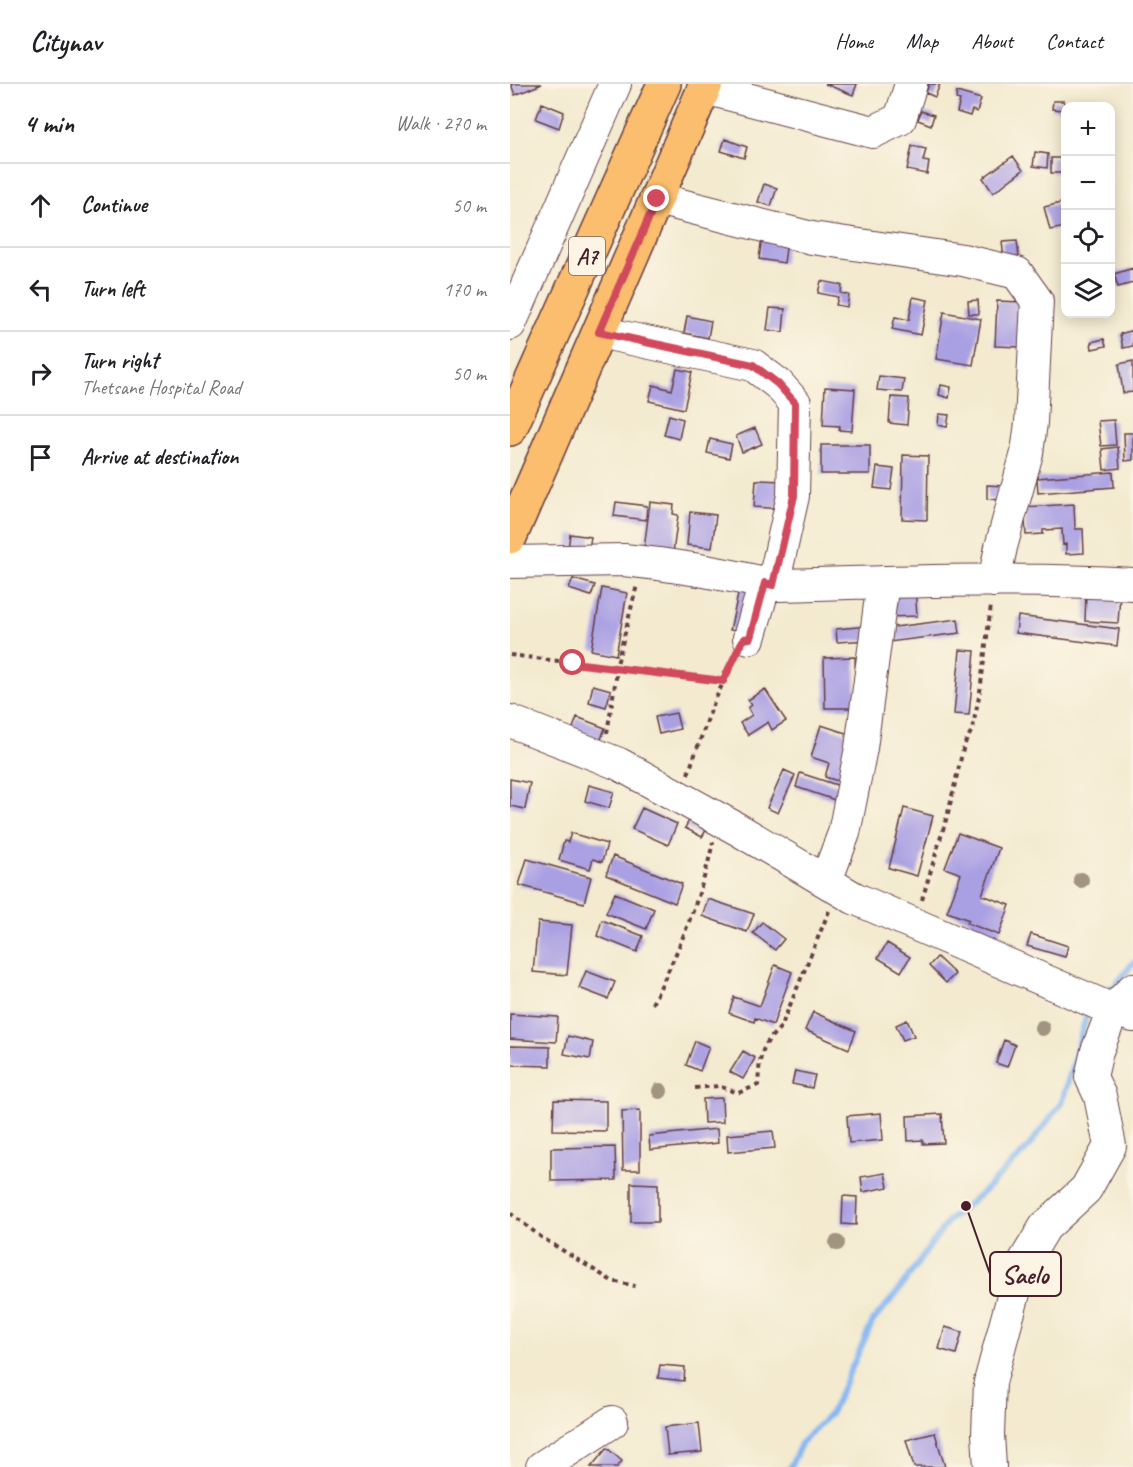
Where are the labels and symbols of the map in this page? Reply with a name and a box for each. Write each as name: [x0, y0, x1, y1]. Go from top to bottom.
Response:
route end: [643, 185, 669, 211]
road number: A7: [569, 237, 605, 275]
route start: [559, 649, 585, 675]
callout: Saelo: [990, 1252, 1061, 1296]
text: Saelo: [1002, 1258, 1050, 1291]

